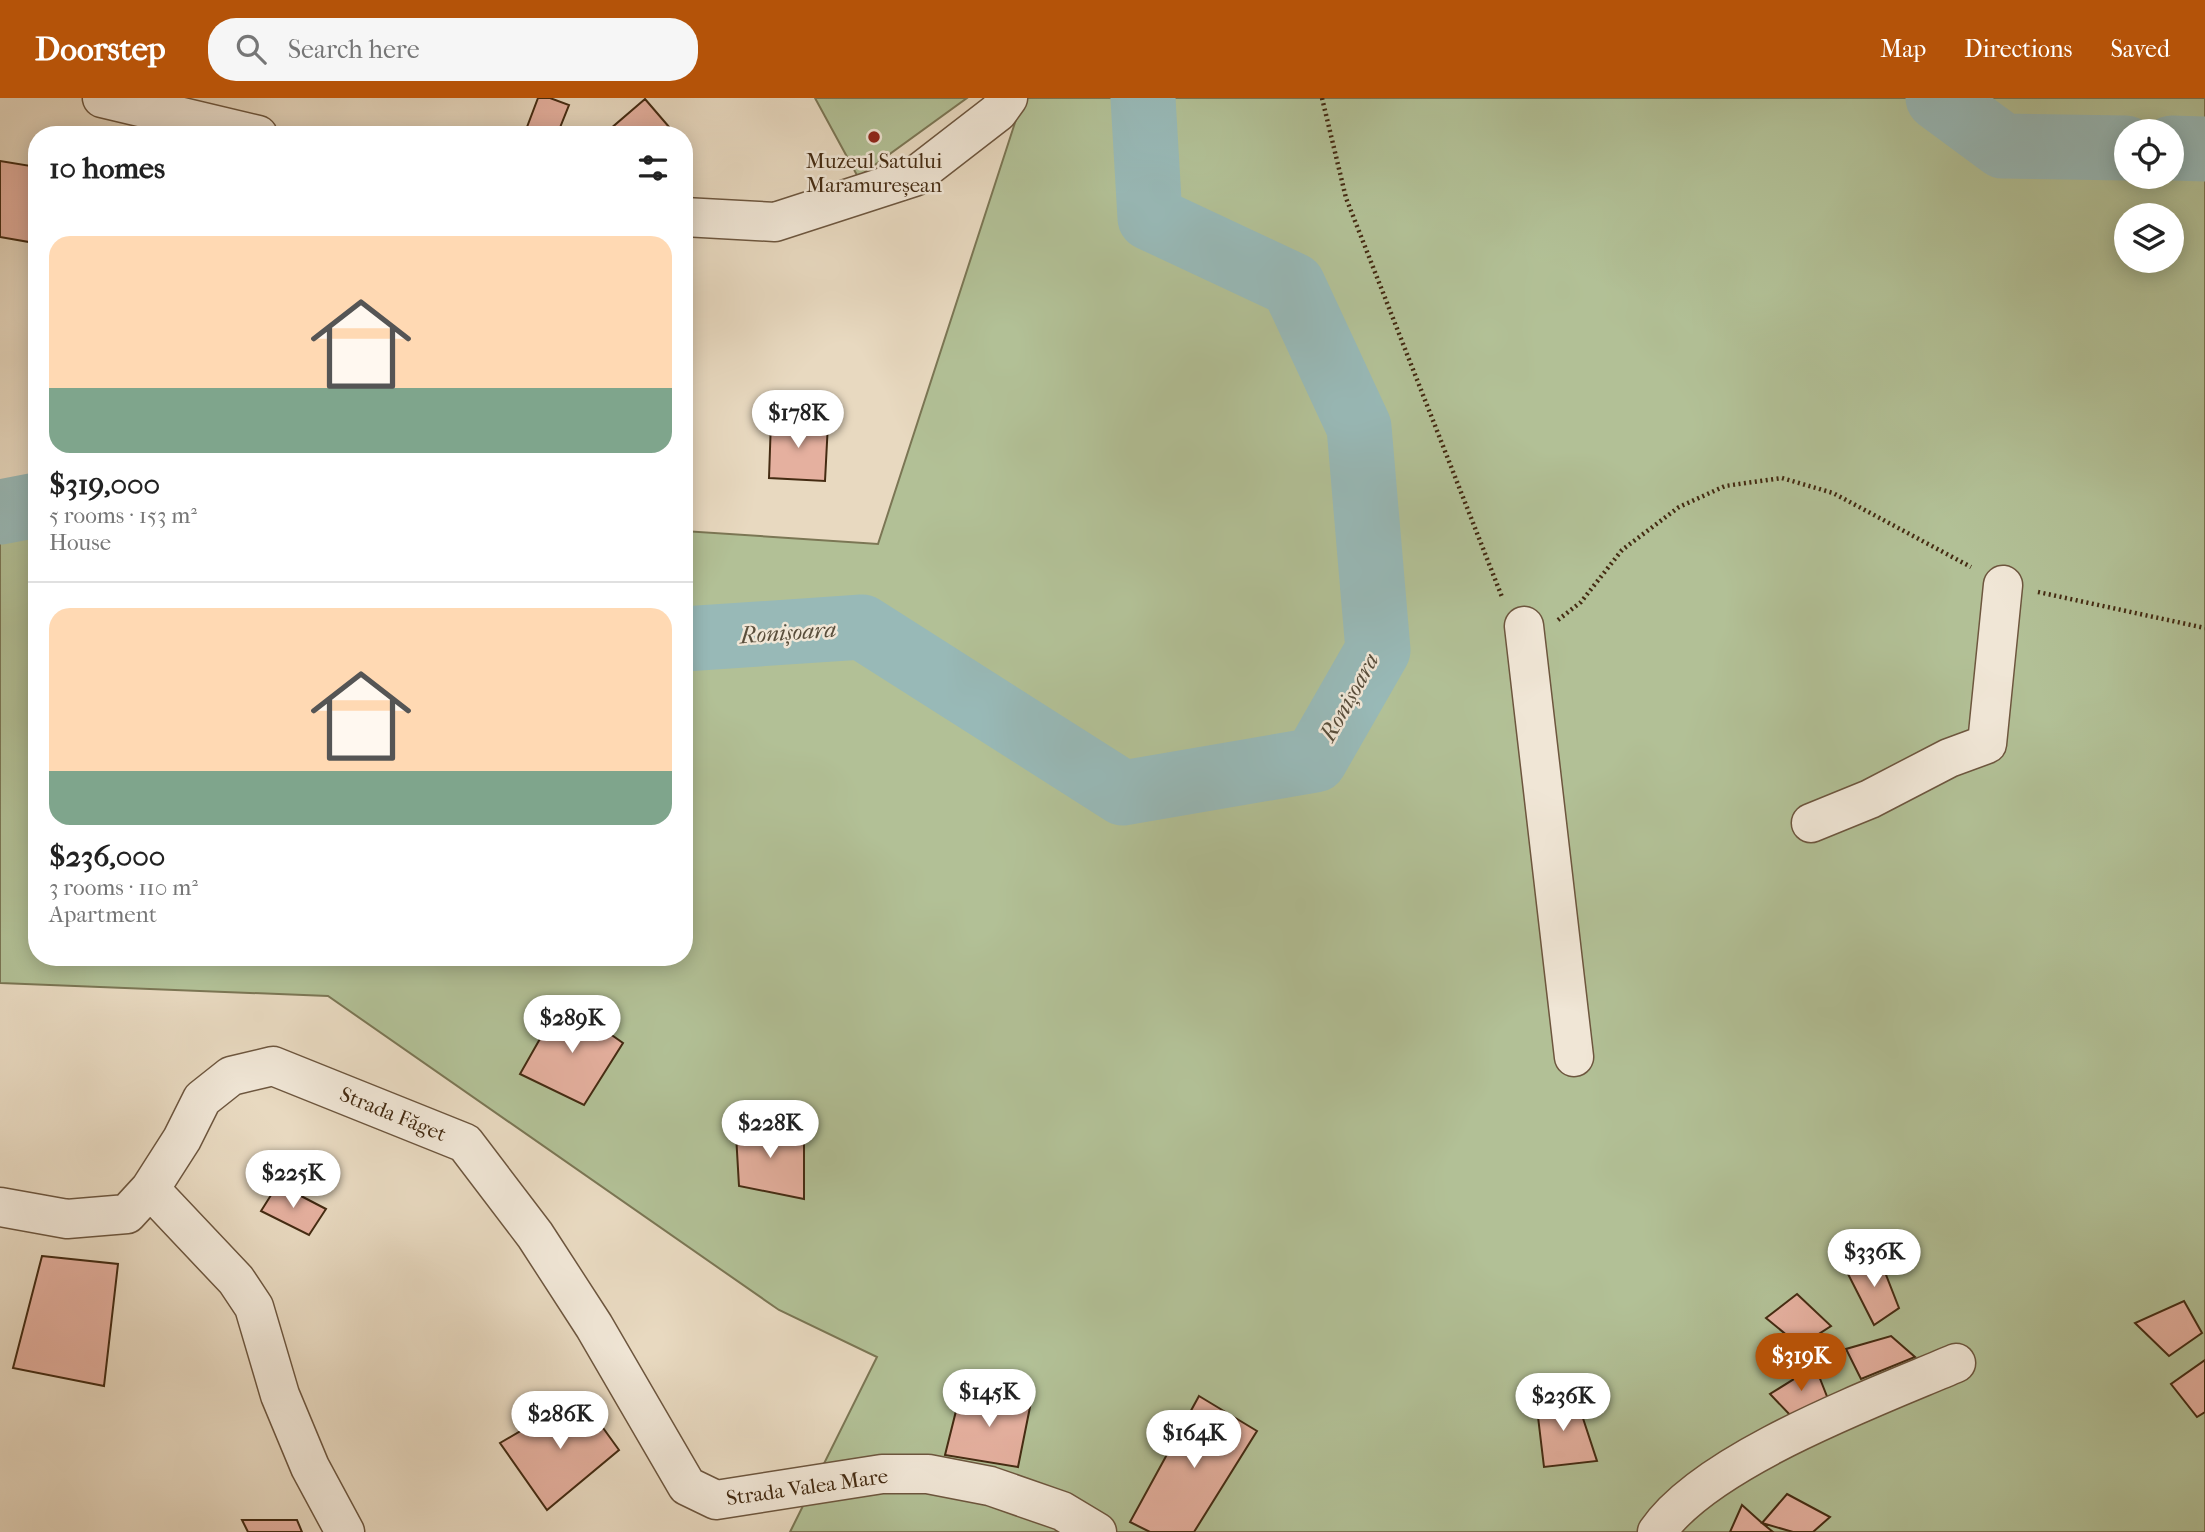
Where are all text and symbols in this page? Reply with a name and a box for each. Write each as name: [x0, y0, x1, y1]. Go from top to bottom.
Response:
search box: [208, 18, 698, 81]
text: Doorstep: [35, 30, 166, 69]
icon: search: [232, 30, 270, 68]
text: Search here: [288, 34, 420, 65]
text: Map: [1880, 35, 1926, 63]
text: Directions: [1964, 35, 2072, 63]
text: Saved: [2110, 35, 2170, 63]
map controls: [2114, 119, 2184, 273]
button: locate: [2114, 119, 2184, 189]
marker: Muzeul Satului Maramureșean: [866, 129, 882, 145]
icon: filters: [634, 149, 672, 187]
place label: Muzeul Satului Maramureșean: [806, 149, 942, 197]
text: 10 homes: [49, 151, 165, 186]
button: layers: [2114, 203, 2184, 273]
icon: home: [298, 281, 424, 407]
pin: $178K: [749, 390, 847, 450]
text: $178K: [768, 399, 828, 426]
text: $319,000: [49, 467, 160, 502]
text: 5 rooms · 153 m²: [49, 502, 197, 529]
text: House: [49, 529, 111, 556]
water label: Ronișoara: [737, 616, 837, 649]
water label: Ronișoara: [1313, 649, 1385, 748]
icon: home: [298, 653, 424, 779]
text: $236,000: [49, 839, 165, 874]
text: 3 rooms · 110 m²: [49, 874, 198, 901]
text: Apartment: [49, 901, 157, 928]
pin: $289K: [523, 996, 621, 1055]
text: $289K: [540, 1004, 604, 1031]
street label: Strada Făget: [336, 1082, 450, 1146]
pin: $228K: [721, 1100, 819, 1160]
text: $228K: [738, 1109, 802, 1136]
pin: $225K: [244, 1150, 342, 1210]
text: $225K: [262, 1159, 324, 1186]
pin: $336K: [1825, 1230, 1923, 1289]
text: $336K: [1844, 1238, 1904, 1265]
pin: $319K: [1752, 1334, 1850, 1393]
text: $319K: [1771, 1342, 1831, 1369]
pin: $145K: [940, 1370, 1038, 1429]
pin: $236K: [1514, 1374, 1612, 1433]
text: $145K: [959, 1378, 1019, 1405]
text: $236K: [1531, 1382, 1595, 1409]
pin: $286K: [511, 1392, 609, 1451]
text: $286K: [527, 1400, 593, 1427]
pin: $164K: [1145, 1410, 1243, 1470]
text: $164K: [1162, 1419, 1226, 1446]
street label: Strada Valea Mare: [725, 1464, 889, 1510]

